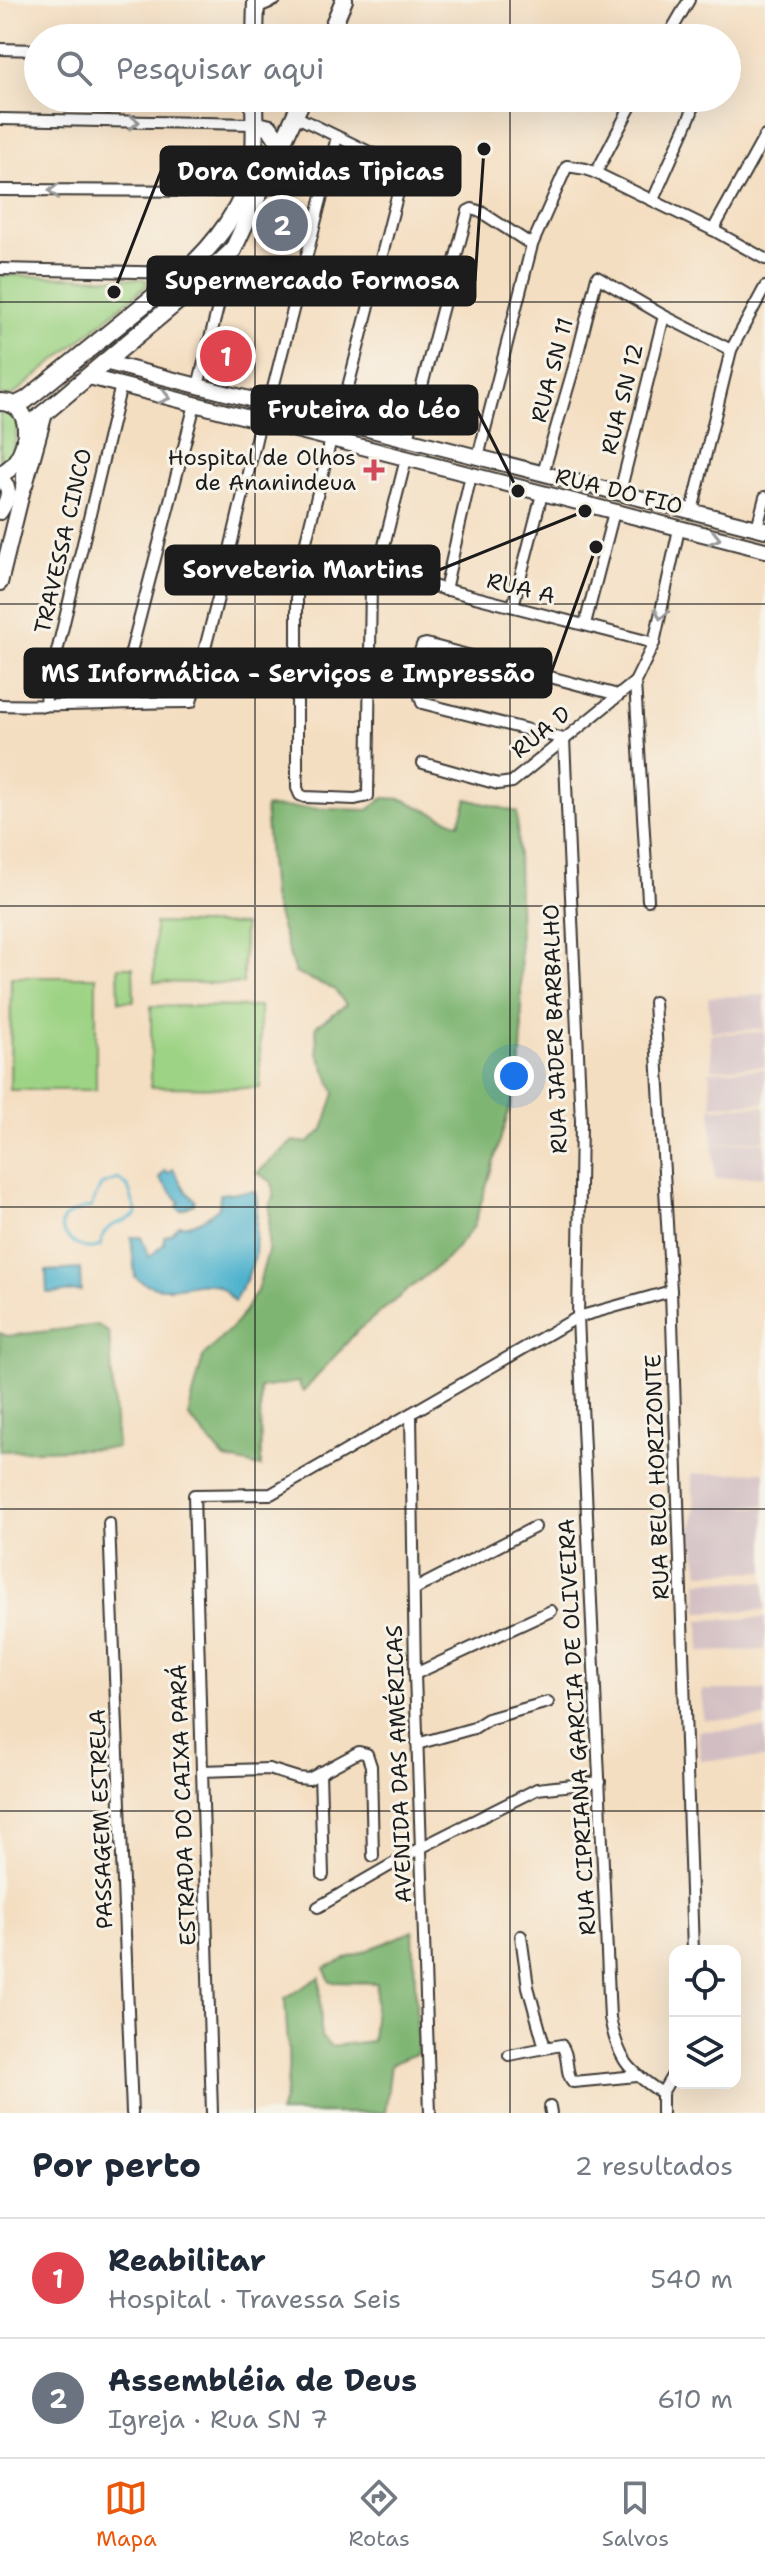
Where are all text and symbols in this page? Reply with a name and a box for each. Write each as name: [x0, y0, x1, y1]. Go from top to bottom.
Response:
search box: [24, 24, 741, 112]
icon: search: [52, 46, 96, 90]
text: Pesquisar aqui: [116, 48, 325, 89]
one-way arrow: [128, 114, 141, 131]
callout: Dora Comidas Tipicas: [161, 147, 460, 195]
text: Dora Comidas Tipicas: [178, 156, 444, 188]
one-way arrow: [47, 182, 60, 199]
pin: 2: [256, 195, 308, 255]
callout: Supermercado Formosa: [148, 257, 475, 305]
text: Supermercado Formosa: [165, 265, 460, 297]
street label: RUA SN 11: [524, 314, 580, 426]
pin: 1: [200, 326, 252, 386]
street label: RUA SN 12: [594, 341, 650, 457]
callout: Fruteira do Léo: [252, 386, 477, 434]
one-way arrow: [158, 387, 171, 404]
text: Fruteira do Léo: [268, 394, 461, 426]
place label: Hospital de Olhos de Ananindeua: [168, 443, 356, 497]
street label: TRAVESSA CINCO: [28, 446, 98, 636]
marker: Hospital de Olhos de Ananindeua: [363, 459, 385, 481]
street label: RUA DO FIO: [552, 461, 686, 521]
one-way arrow: [708, 529, 721, 546]
callout: Sorveteria Martins: [166, 546, 439, 594]
text: Sorveteria Martins: [182, 554, 424, 586]
street label: RUA A: [484, 566, 558, 610]
one-way arrow: [653, 606, 670, 620]
callout: MS Informática - Serviços e Impressão: [25, 649, 551, 697]
text: MS Informática - Serviços e Impressão: [41, 658, 535, 690]
street label: RUA D: [505, 699, 577, 765]
street label: RUA JADER BARBALHO: [536, 904, 574, 1154]
your location: [494, 1056, 534, 1096]
street label: RUA BELO HORIZONTE: [638, 1354, 676, 1600]
street label: RUA CIPRIANA GARCIA DE OLIVEIRA: [552, 1518, 602, 1936]
street label: AVENIDA DAS AMÉRICAS: [380, 1625, 418, 1903]
street label: ESTRADA DO CAIXA PARÁ: [164, 1664, 202, 1946]
street label: PASSAGEM ESTRELA: [83, 1708, 119, 1930]
map controls: [669, 1945, 741, 2089]
button: locate: [669, 1945, 741, 2017]
button: layers: [669, 2017, 741, 2089]
text: Por perto: [32, 2142, 201, 2188]
text: 2 resultados: [574, 2148, 733, 2183]
text: Reabilitar: [108, 2240, 266, 2281]
text: 1: [52, 2261, 64, 2296]
text: 540 m: [650, 2261, 733, 2296]
text: Hospital · Travessa Seis: [108, 2281, 401, 2316]
text: Assembléia de Deus: [108, 2360, 417, 2401]
text: 2: [49, 2381, 67, 2416]
text: 610 m: [657, 2381, 733, 2416]
text: Igreja · Rua SN 7: [108, 2401, 328, 2436]
tab: Mapa: [96, 2476, 157, 2553]
tab: Rotas: [349, 2476, 410, 2553]
tab: Salvos: [602, 2476, 669, 2553]

